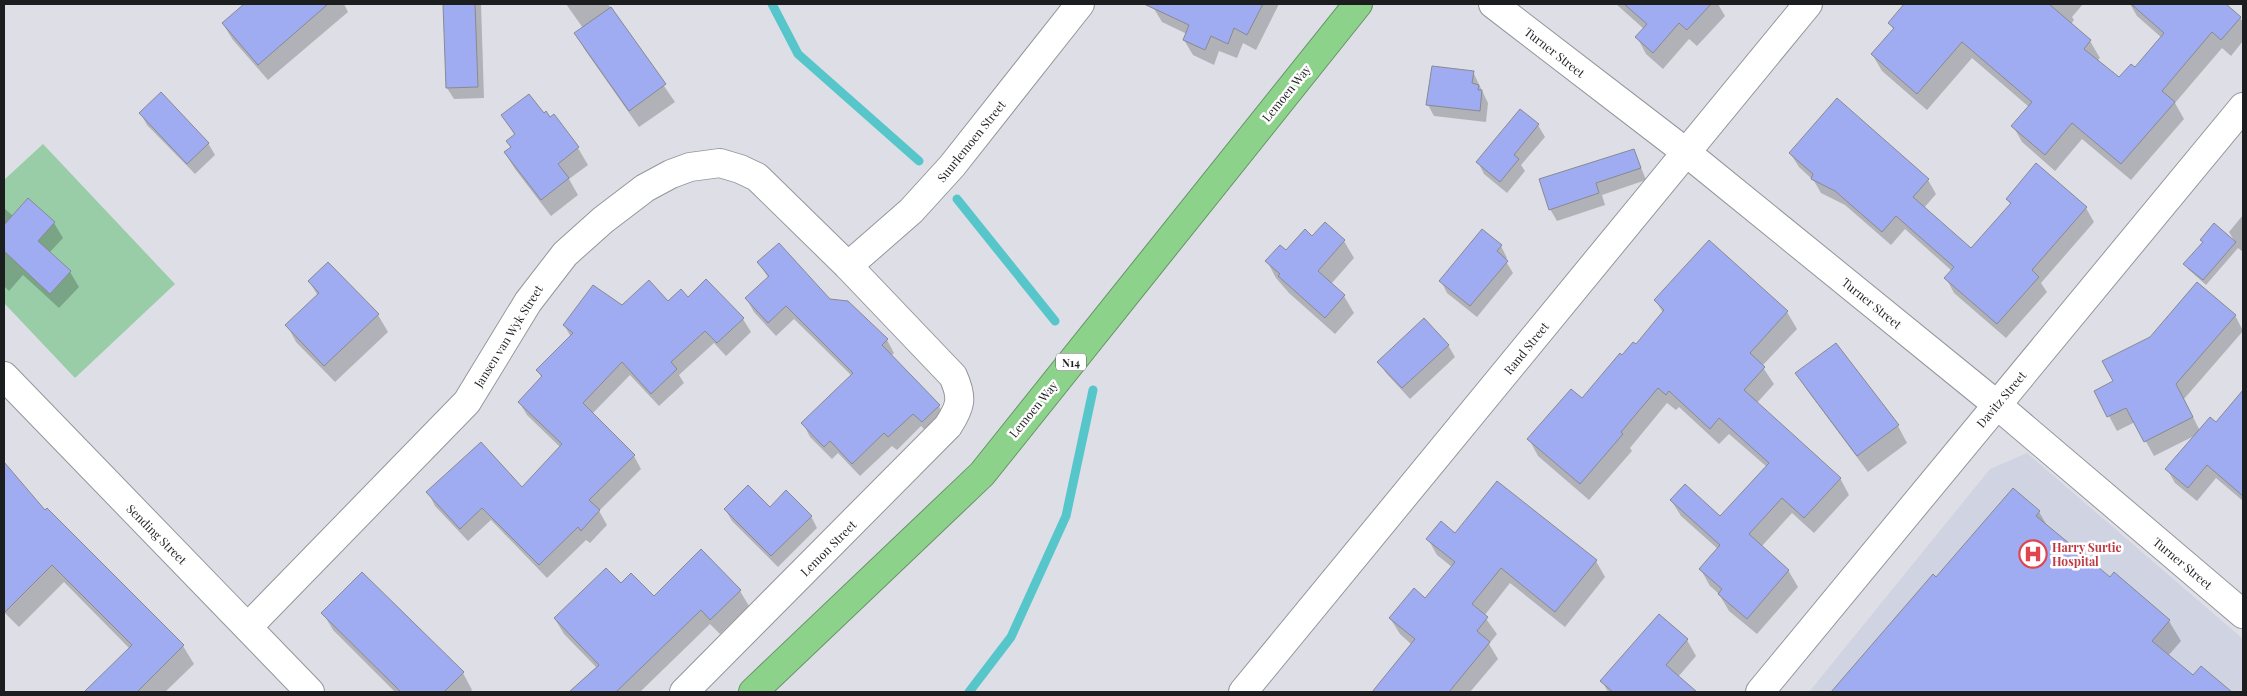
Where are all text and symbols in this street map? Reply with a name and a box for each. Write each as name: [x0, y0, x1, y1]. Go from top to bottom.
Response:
street label: Turner Street: [1522, 23, 1589, 81]
street label: Lemoen Way: [1258, 61, 1314, 125]
street label: Suurlemoen Street: [933, 96, 1009, 185]
street label: Turner Street: [1839, 274, 1906, 332]
street label: Jansen van Wyk Street: [470, 281, 546, 391]
street label: Rand Street: [1500, 318, 1553, 378]
road number: N14: [1056, 354, 1086, 371]
street label: Davitz Street: [1973, 367, 2030, 431]
street label: Lemoen Way: [1005, 377, 1061, 441]
street label: Sending Street: [123, 500, 191, 568]
street label: Lemon Street: [797, 516, 860, 579]
street label: Turner Street: [2150, 534, 2216, 593]
hospital icon: Harry Surtie Hospital: [2018, 539, 2048, 569]
place label: Harry Surtie Hospital: [2052, 539, 2122, 569]

